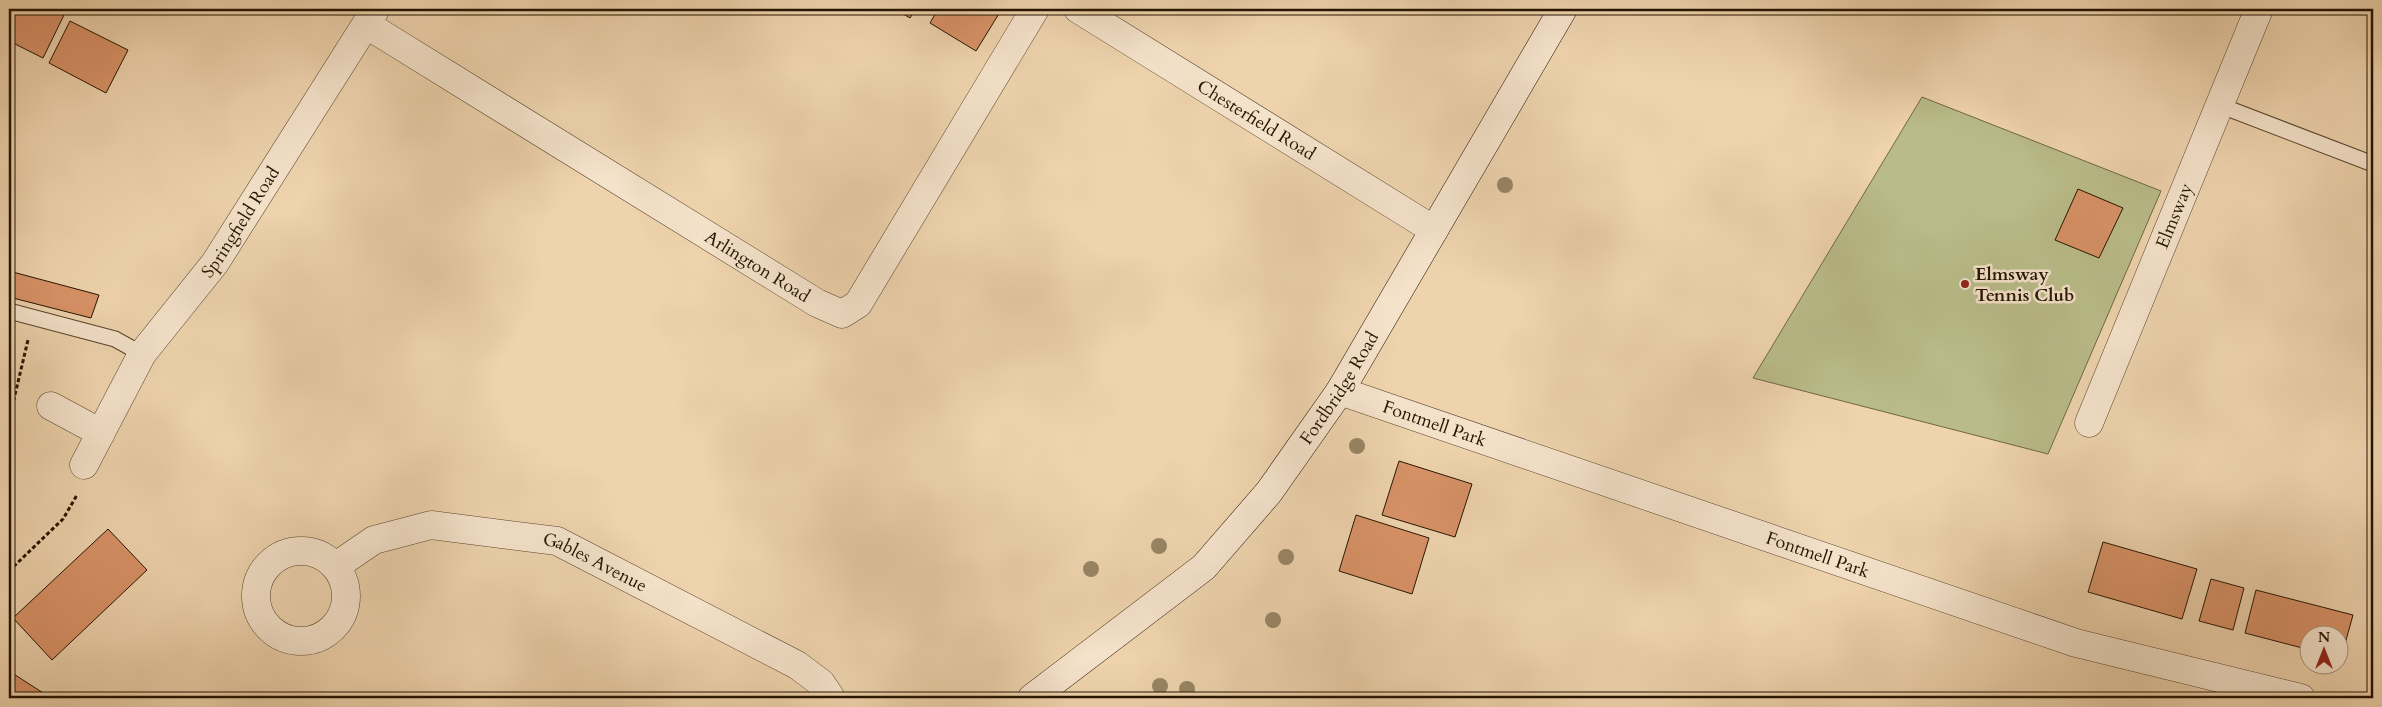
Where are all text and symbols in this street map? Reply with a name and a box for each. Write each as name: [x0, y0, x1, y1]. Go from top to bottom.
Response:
street label: Chesterfield Road: [1192, 73, 1321, 166]
street label: Springfield Road: [195, 161, 286, 283]
street label: Elmsway: [2149, 179, 2199, 252]
street label: Arlington Road: [700, 224, 815, 308]
place label: Elmsway Tennis Club: [1975, 262, 2074, 308]
marker: Elmsway Tennis Club: [1959, 278, 1971, 290]
street label: Fordbridge Road: [1294, 326, 1385, 450]
street label: Fontmell Park: [1379, 394, 1490, 453]
street label: Fontmell Park: [1763, 525, 1873, 584]
street label: Gables Avenue: [542, 527, 651, 598]
north arrow: [2300, 624, 2350, 674]
text: N: [2318, 628, 2330, 647]

